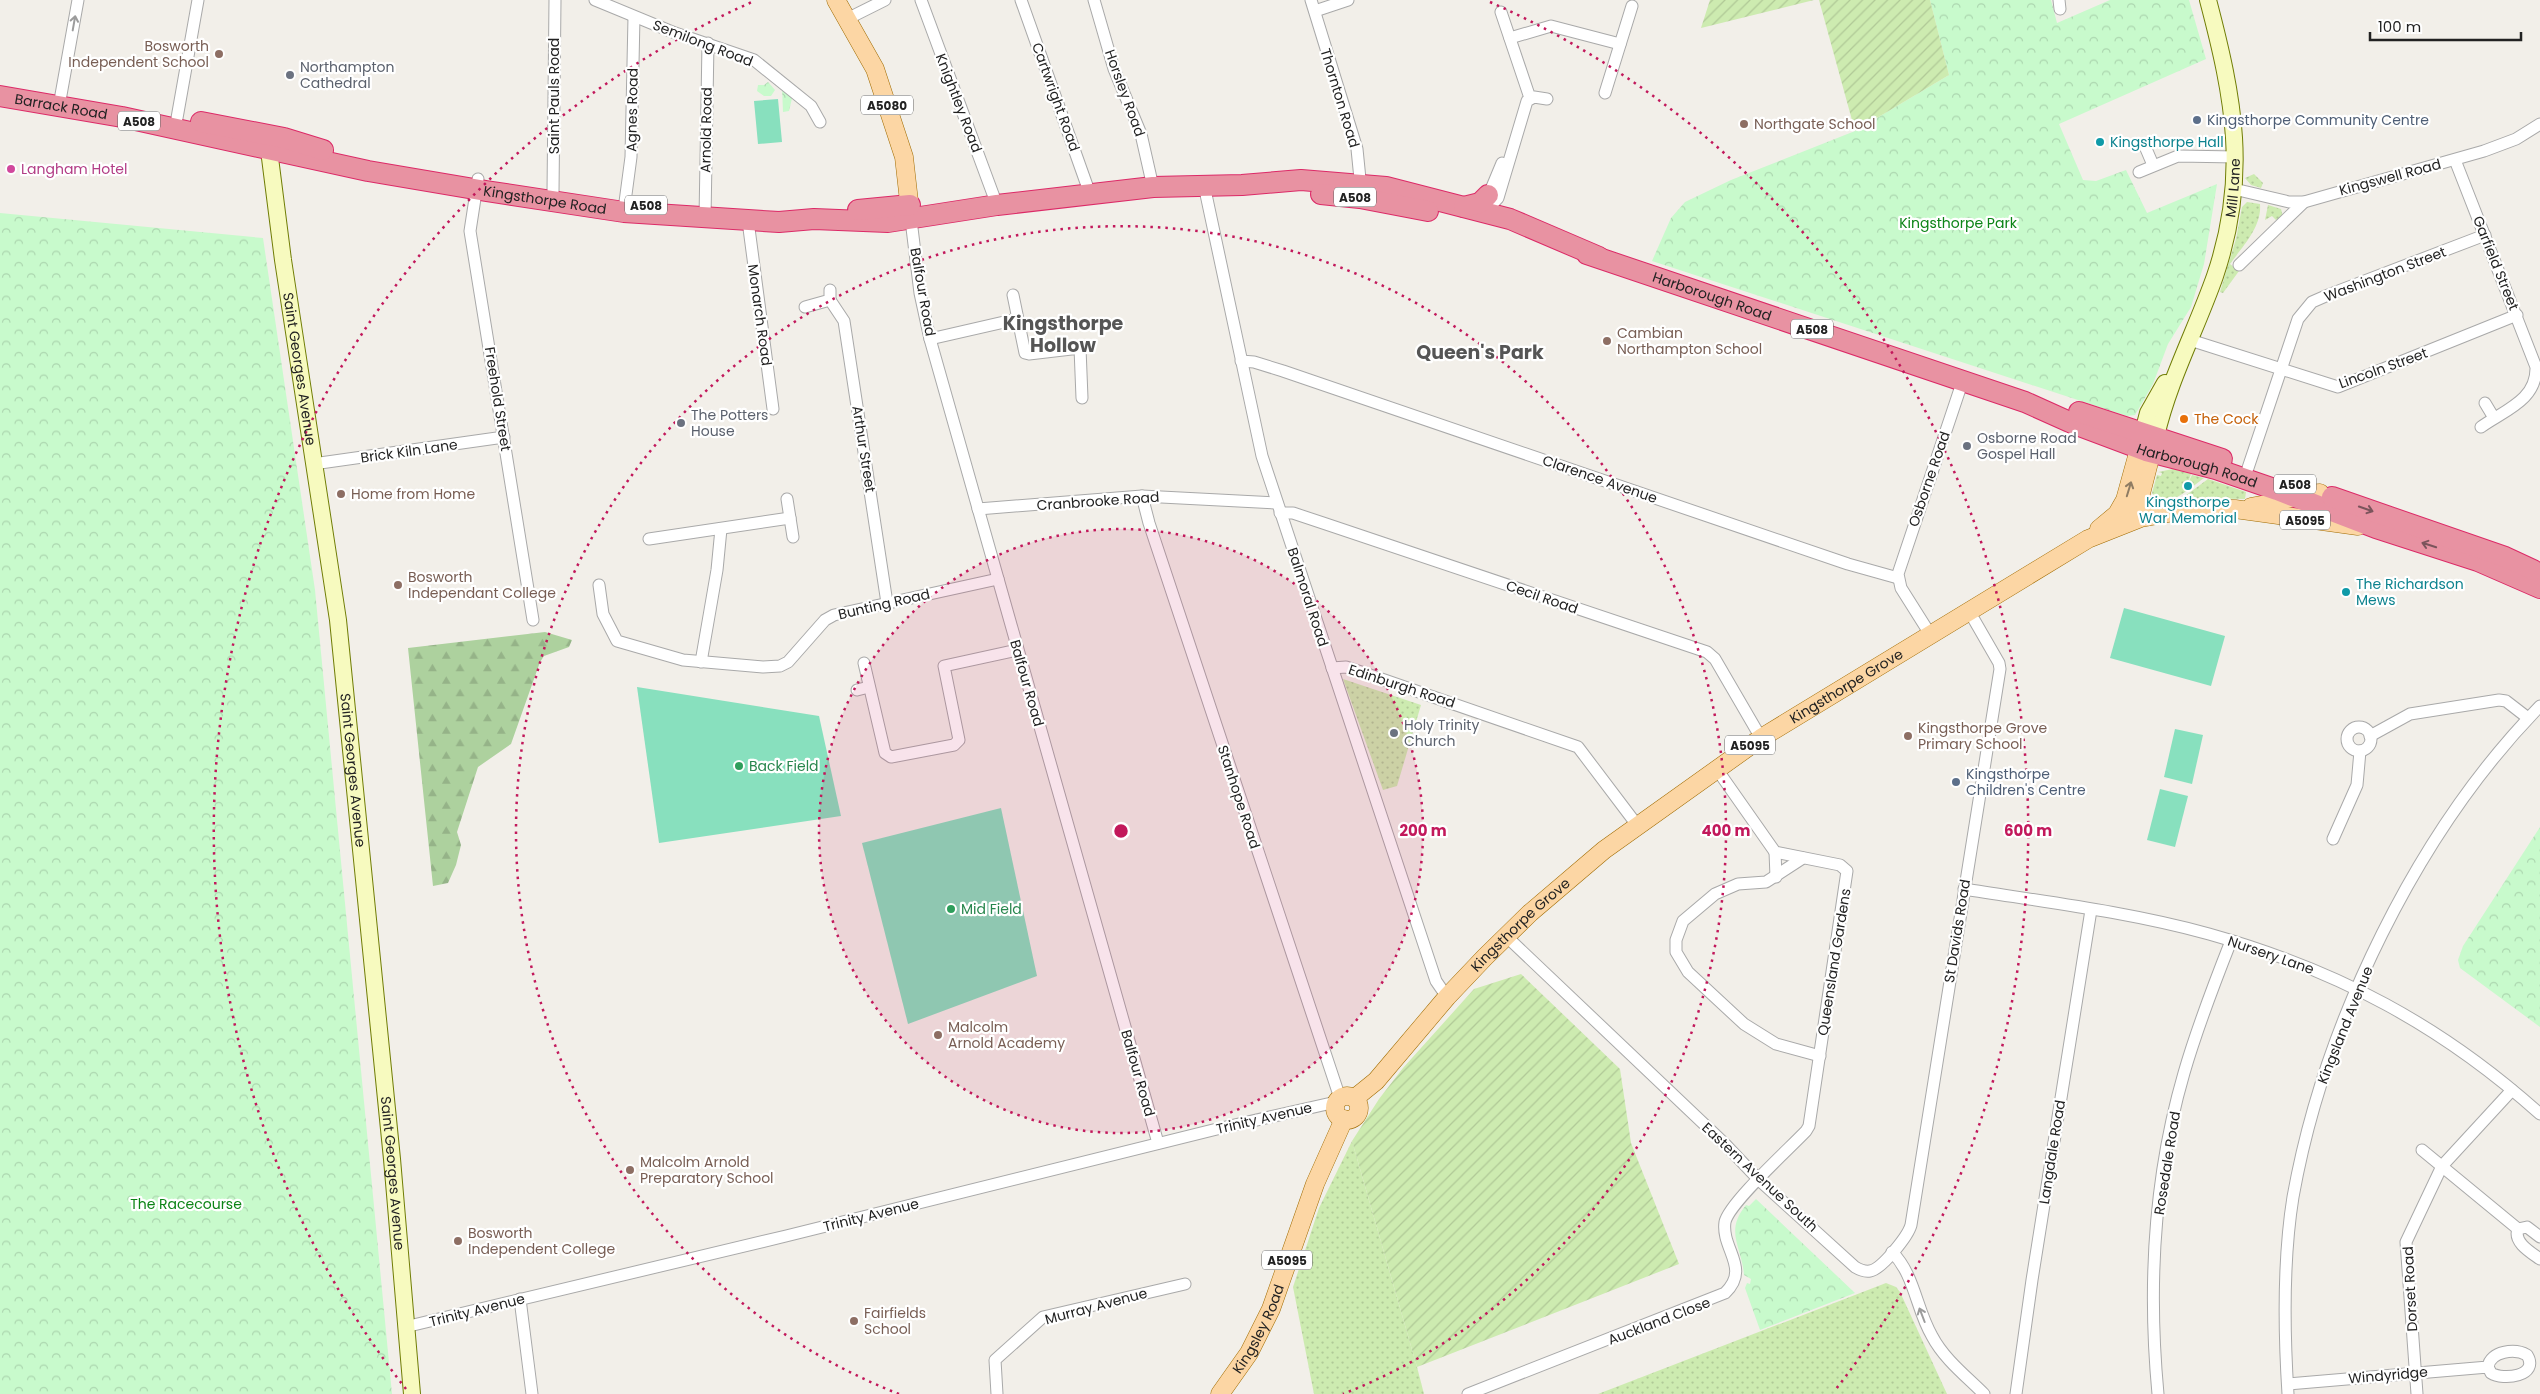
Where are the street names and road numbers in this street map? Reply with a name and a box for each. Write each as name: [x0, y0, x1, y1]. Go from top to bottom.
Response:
street label: Semilong Road: [650, 15, 756, 71]
street label: Saint Pauls Road: [544, 38, 564, 154]
street label: Cartwright Road: [1027, 40, 1085, 154]
street label: Thornton Road: [1315, 46, 1365, 150]
street label: Horsley Road: [1100, 47, 1150, 139]
street label: Knightley Road: [931, 51, 987, 155]
street label: Agnes Road: [621, 68, 643, 152]
street label: Arnold Road: [695, 87, 717, 173]
street label: Barrack Road: [13, 89, 109, 124]
road number: A5080: [861, 96, 913, 114]
road number: A508: [118, 112, 160, 130]
street label: Kingswell Road: [2337, 154, 2443, 200]
street label: Mill Lane: [2220, 158, 2245, 219]
street label: Kingsthorpe Road: [482, 181, 608, 219]
road number: A508: [1334, 188, 1376, 206]
road number: A508: [625, 196, 667, 214]
street label: Garfield Street: [2468, 213, 2524, 313]
street label: Washington Street: [2321, 242, 2449, 306]
street label: Balfour Road: [905, 246, 941, 338]
street label: Monarch Road: [743, 263, 777, 367]
street label: Harborough Road: [1650, 267, 1774, 326]
street label: Saint Georges Avenue: [278, 291, 321, 447]
road number: A508: [1791, 320, 1833, 338]
street label: Lincoln Street: [2336, 343, 2430, 393]
street label: Freehold Street: [480, 345, 516, 453]
street label: Arthur Street: [847, 404, 881, 494]
street label: Osborne Road: [1903, 429, 1955, 529]
street label: Brick Kiln Lane: [359, 434, 459, 468]
street label: Harborough Road: [2134, 438, 2260, 492]
street label: Clarence Avenue: [1540, 450, 1660, 508]
road number: A508: [2274, 474, 2316, 494]
street label: Cranbrooke Road: [1036, 487, 1160, 515]
road number: A5095: [2280, 510, 2330, 530]
street label: Balmoral Road: [1283, 545, 1333, 649]
street label: Cecil Road: [1503, 575, 1581, 619]
street label: Bunting Road: [836, 584, 932, 624]
street label: Balfour Road: [1005, 637, 1049, 729]
street label: Kingsthorpe Grove: [1786, 644, 1907, 728]
street label: Edinburgh Road: [1346, 659, 1458, 713]
street label: Saint Georges Avenue: [335, 692, 371, 848]
road number: A5095: [1725, 736, 1775, 754]
street label: Stanhope Road: [1213, 743, 1265, 851]
street label: Kingsthorpe Grove: [1466, 873, 1574, 976]
street label: St Davids Road: [1939, 878, 1975, 984]
street label: Queensland Gardens: [1812, 887, 1856, 1037]
street label: Nursery Lane: [2225, 931, 2317, 979]
street label: Kingsland Avenue: [2312, 963, 2378, 1087]
street label: Balfour Road: [1116, 1027, 1160, 1119]
street label: Saint Georges Avenue: [376, 1095, 410, 1251]
street label: Trinity Avenue: [1214, 1097, 1314, 1139]
street label: Langdale Road: [2034, 1099, 2070, 1205]
street label: Rosedale Road: [2149, 1110, 2185, 1216]
street label: Eastern Avenue South: [1698, 1118, 1822, 1236]
street label: Trinity Avenue: [821, 1193, 921, 1237]
street label: Dorset Road: [2398, 1246, 2422, 1332]
road number: A5095: [1262, 1250, 1312, 1270]
street label: Kingsley Road: [1227, 1282, 1289, 1378]
street label: Murray Avenue: [1043, 1283, 1150, 1329]
street label: Trinity Avenue: [427, 1288, 527, 1332]
street label: Auckland Close: [1605, 1292, 1713, 1350]
street label: Windyridge: [2347, 1362, 2429, 1388]

